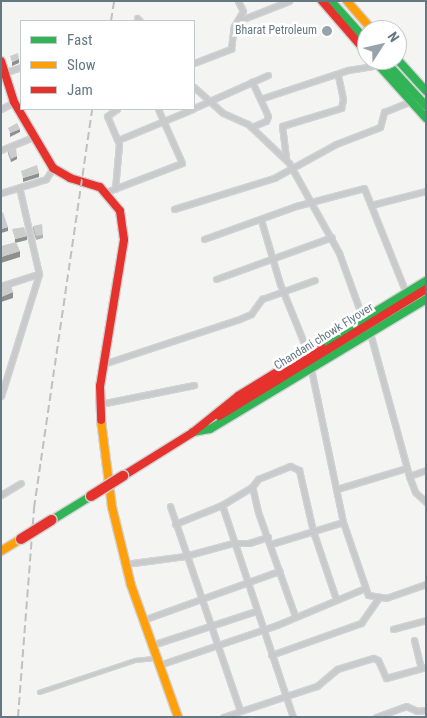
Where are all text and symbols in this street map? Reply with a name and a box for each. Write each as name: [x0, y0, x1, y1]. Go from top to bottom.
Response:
legend: [20, 20, 195, 110]
north arrow: [357, 20, 407, 70]
place label: Bharat Petroleum: [235, 24, 317, 38]
marker: Bharat Petroleum: [321, 25, 333, 37]
text: N: [384, 29, 402, 45]
text: Fast: [67, 31, 92, 49]
text: Slow: [67, 56, 96, 74]
text: Jam: [67, 81, 93, 99]
street label: Chandani chowk Flyover: [272, 301, 376, 373]

